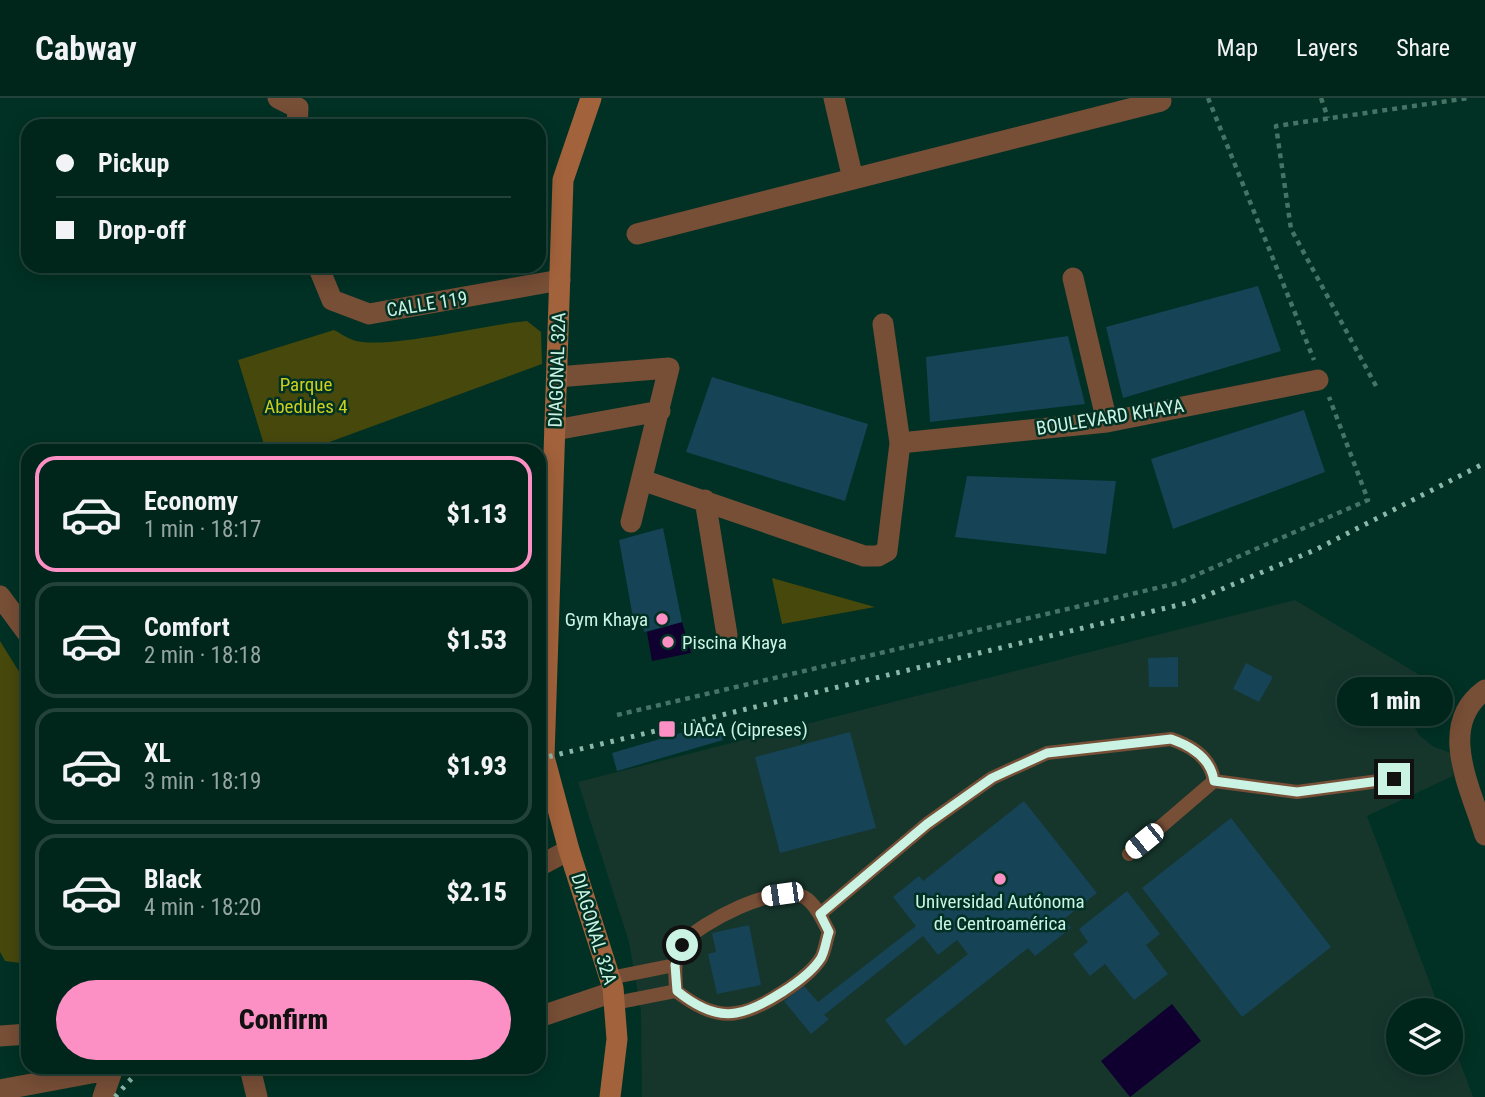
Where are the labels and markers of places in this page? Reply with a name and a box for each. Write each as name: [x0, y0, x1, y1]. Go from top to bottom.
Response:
place label: Gym Khaya: [565, 608, 648, 631]
marker: Gym Khaya: [654, 611, 670, 627]
place label: Piscina Khaya: [682, 631, 787, 654]
marker: Piscina Khaya: [660, 634, 676, 650]
place label: UACA (Cipreses): [683, 718, 808, 741]
marker: UACA (Cipreses): [657, 719, 677, 739]
marker: Universidad Autónoma de Centroamérica: [992, 871, 1008, 887]
place label: Universidad Autónoma de Centroamérica: [915, 890, 1085, 935]

